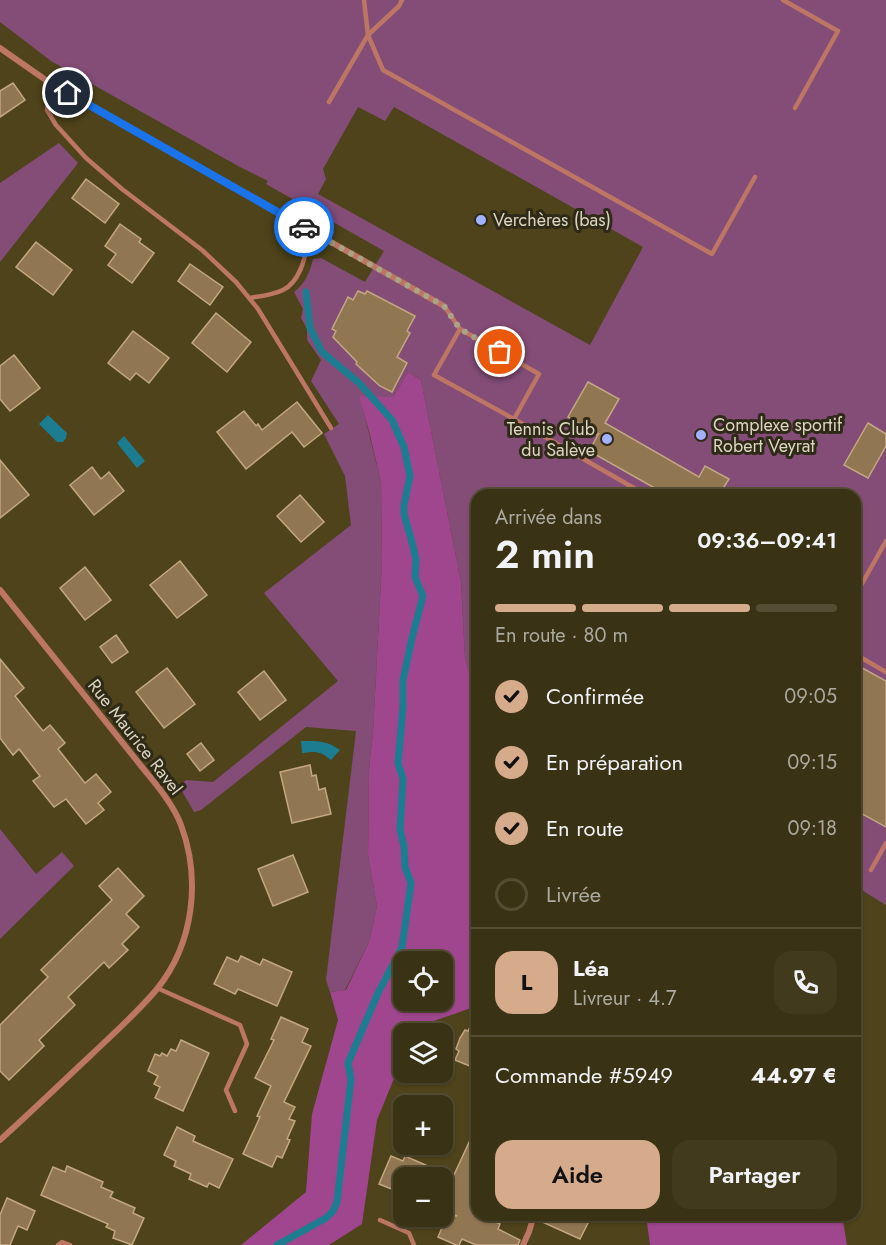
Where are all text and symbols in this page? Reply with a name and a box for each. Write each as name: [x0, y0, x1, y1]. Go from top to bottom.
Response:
pin: [42, 67, 93, 118]
icon: home: [51, 76, 84, 109]
courier: [274, 197, 334, 257]
place label: Verchères (bas): [493, 207, 611, 233]
icon: car: [288, 211, 321, 244]
marker: Verchères (bas): [474, 213, 488, 227]
pin: [474, 326, 525, 377]
icon: bag: [483, 335, 516, 368]
place label: Complexe sportif Robert Veyrat: [713, 412, 843, 459]
place label: Tennis Club du Salève: [507, 416, 595, 463]
marker: Complexe sportif Robert Veyrat: [694, 428, 708, 442]
marker: Tennis Club du Salève: [600, 432, 614, 446]
text: Arrivée dans: [495, 503, 602, 532]
text: 09:36–09:41: [697, 524, 837, 556]
text: 2 min: [495, 526, 595, 583]
text: En route · 80 m: [495, 621, 628, 650]
street label: Rue Maurice Ravel: [81, 674, 189, 800]
icon: check: [495, 680, 528, 713]
text: Confirmée: [546, 680, 644, 712]
text: 09:05: [784, 682, 837, 711]
icon: check: [495, 746, 528, 779]
text: En préparation: [546, 746, 683, 778]
text: 09:15: [787, 748, 837, 777]
icon: check: [495, 812, 528, 845]
text: En route: [546, 812, 624, 844]
text: 09:18: [788, 814, 837, 843]
text: Livrée: [546, 878, 601, 910]
map controls: [393, 951, 453, 1227]
button: locate: [393, 951, 453, 1011]
button: phone: [774, 951, 837, 1014]
text: Léa: [573, 952, 609, 984]
text: L: [521, 966, 532, 998]
text: Livreur · 4.7: [573, 984, 676, 1013]
button: layers: [393, 1023, 453, 1083]
text: Commande #5949: [495, 1059, 673, 1091]
text: 44.97 €: [751, 1059, 837, 1091]
button: +: [393, 1095, 453, 1155]
button: Aide: [495, 1140, 660, 1209]
button: Partager: [672, 1140, 837, 1209]
button: −: [393, 1167, 453, 1227]

